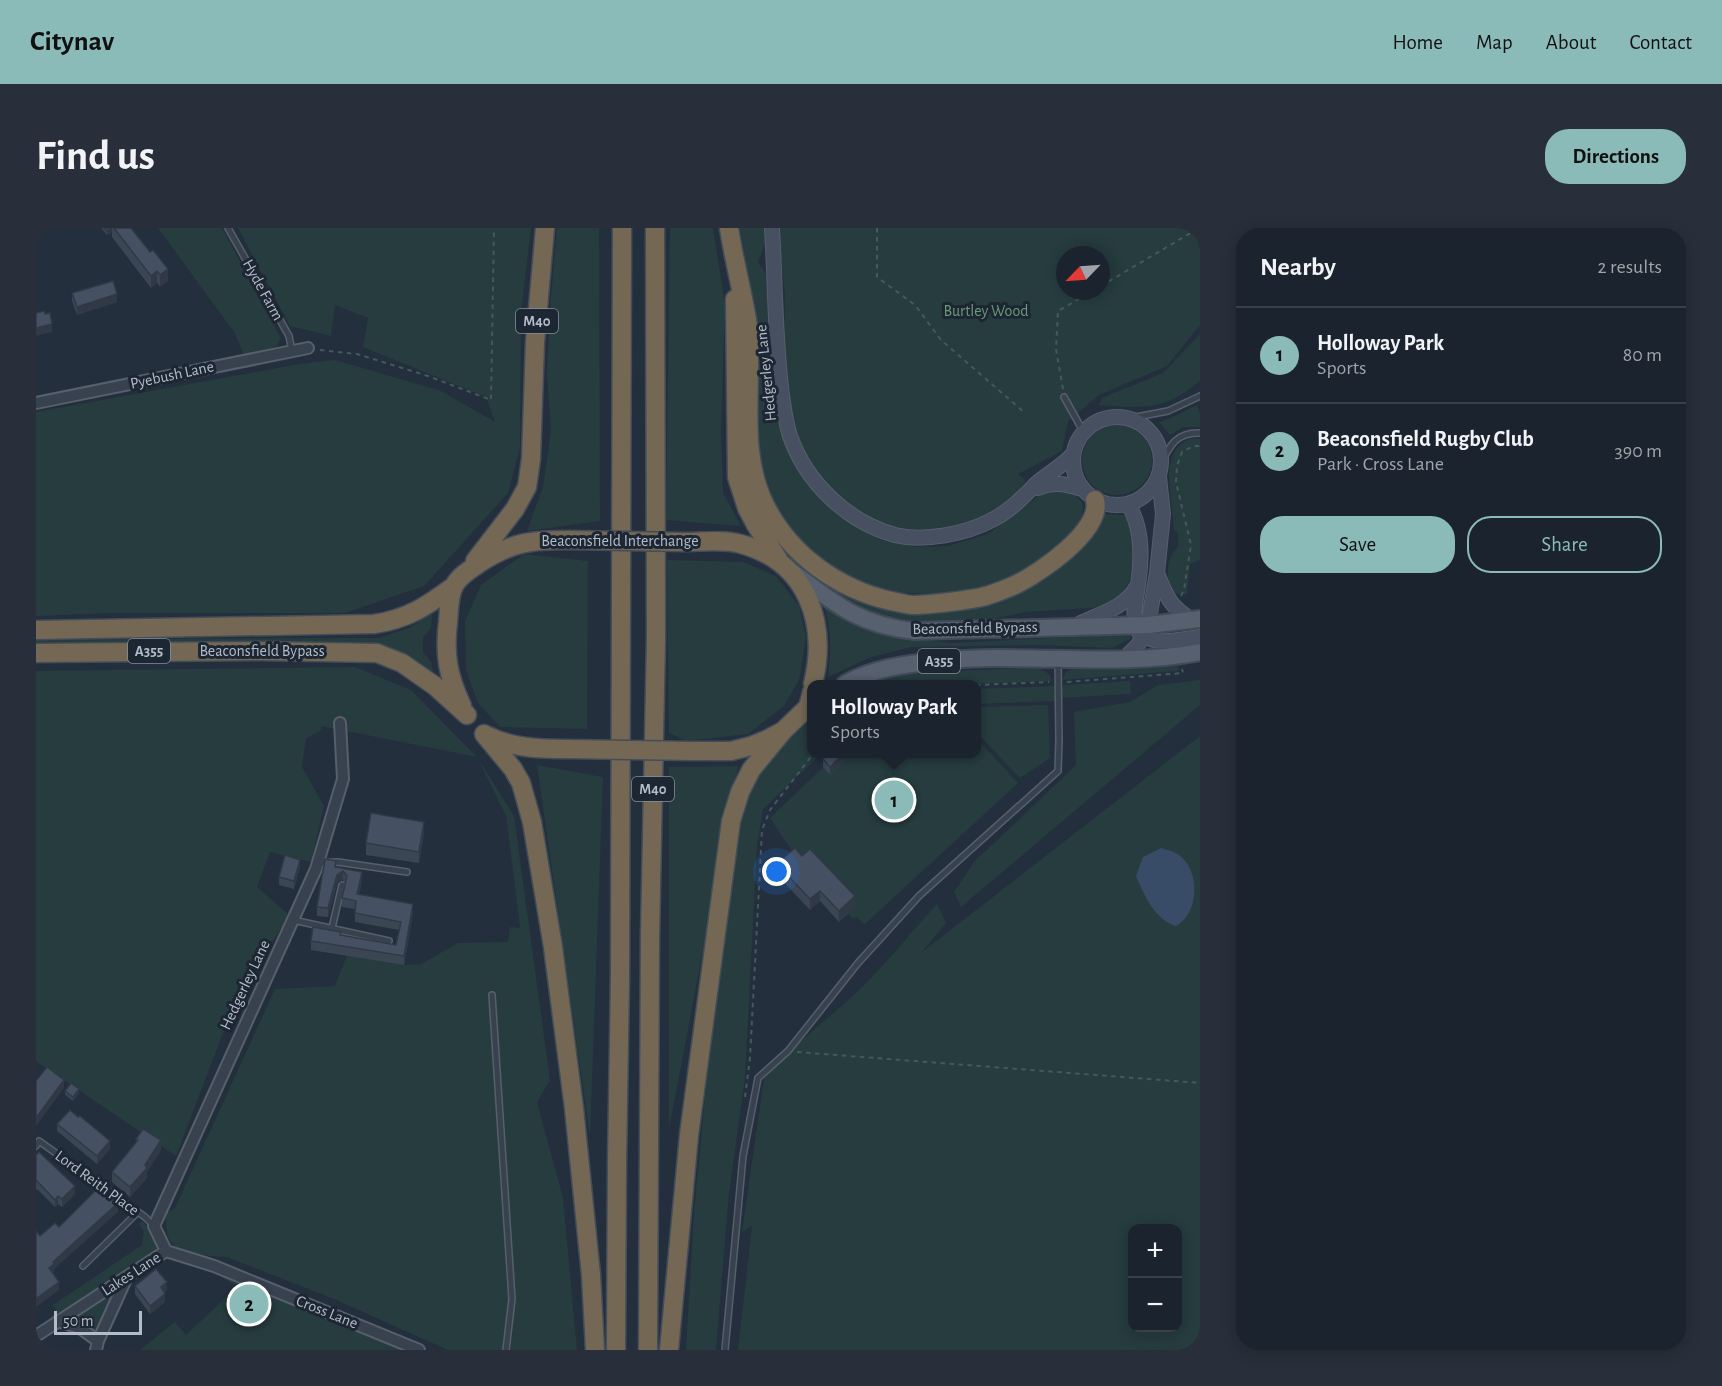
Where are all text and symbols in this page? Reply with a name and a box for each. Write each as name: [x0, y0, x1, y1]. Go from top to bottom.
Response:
text: Citynav: [30, 28, 114, 56]
text: Home: [1392, 32, 1443, 53]
text: Map: [1476, 32, 1513, 53]
text: About: [1546, 32, 1596, 53]
text: Contact: [1629, 32, 1692, 53]
button: Directions: [1545, 129, 1686, 184]
text: Find us: [36, 135, 155, 177]
north arrow: [1056, 246, 1110, 300]
text: Nearby: [1260, 254, 1336, 280]
street label: Hyde Farm: [239, 257, 286, 324]
text: 2 results: [1598, 257, 1662, 277]
park label: Burtley Wood: [943, 303, 1029, 320]
road number: M40: [516, 309, 558, 333]
street label: Hedgerley Lane: [753, 324, 780, 422]
text: Holloway Park: [1317, 332, 1444, 354]
text: 1: [1276, 345, 1283, 365]
text: 80 m: [1623, 345, 1662, 365]
street label: Pyebush Lane: [129, 358, 215, 393]
text: Sports: [1317, 358, 1366, 378]
text: Beaconsfield Rugby Club: [1317, 428, 1534, 450]
text: 2: [1275, 441, 1284, 461]
text: 390 m: [1615, 441, 1662, 461]
text: Park · Cross Lane: [1317, 454, 1444, 474]
button: Save: [1260, 516, 1455, 573]
button: Share: [1467, 516, 1662, 573]
street label: Beaconsfield Interchange: [541, 533, 699, 549]
street label: Beaconsfield Bypass: [912, 619, 1038, 638]
road number: A355: [128, 639, 170, 663]
street label: Beaconsfield Bypass: [199, 643, 325, 660]
road number: A355: [918, 649, 960, 673]
popup: [807, 680, 981, 758]
text: Holloway Park: [830, 696, 958, 718]
text: Sports: [830, 722, 880, 742]
road number: M40: [632, 777, 674, 801]
pin: 1: [874, 778, 914, 822]
your location: [762, 857, 791, 886]
street label: Hedgerley Lane: [217, 938, 274, 1033]
street label: Lord Reith Place: [52, 1147, 142, 1219]
map controls: [1128, 1224, 1182, 1332]
button: +: [1128, 1224, 1182, 1278]
street label: Lakes Lane: [99, 1249, 163, 1299]
button: −: [1128, 1278, 1182, 1332]
pin: 2: [230, 1282, 268, 1326]
street label: Cross Lane: [294, 1292, 360, 1332]
scale bar: [54, 1308, 142, 1336]
text: 50 m: [63, 1313, 94, 1329]

